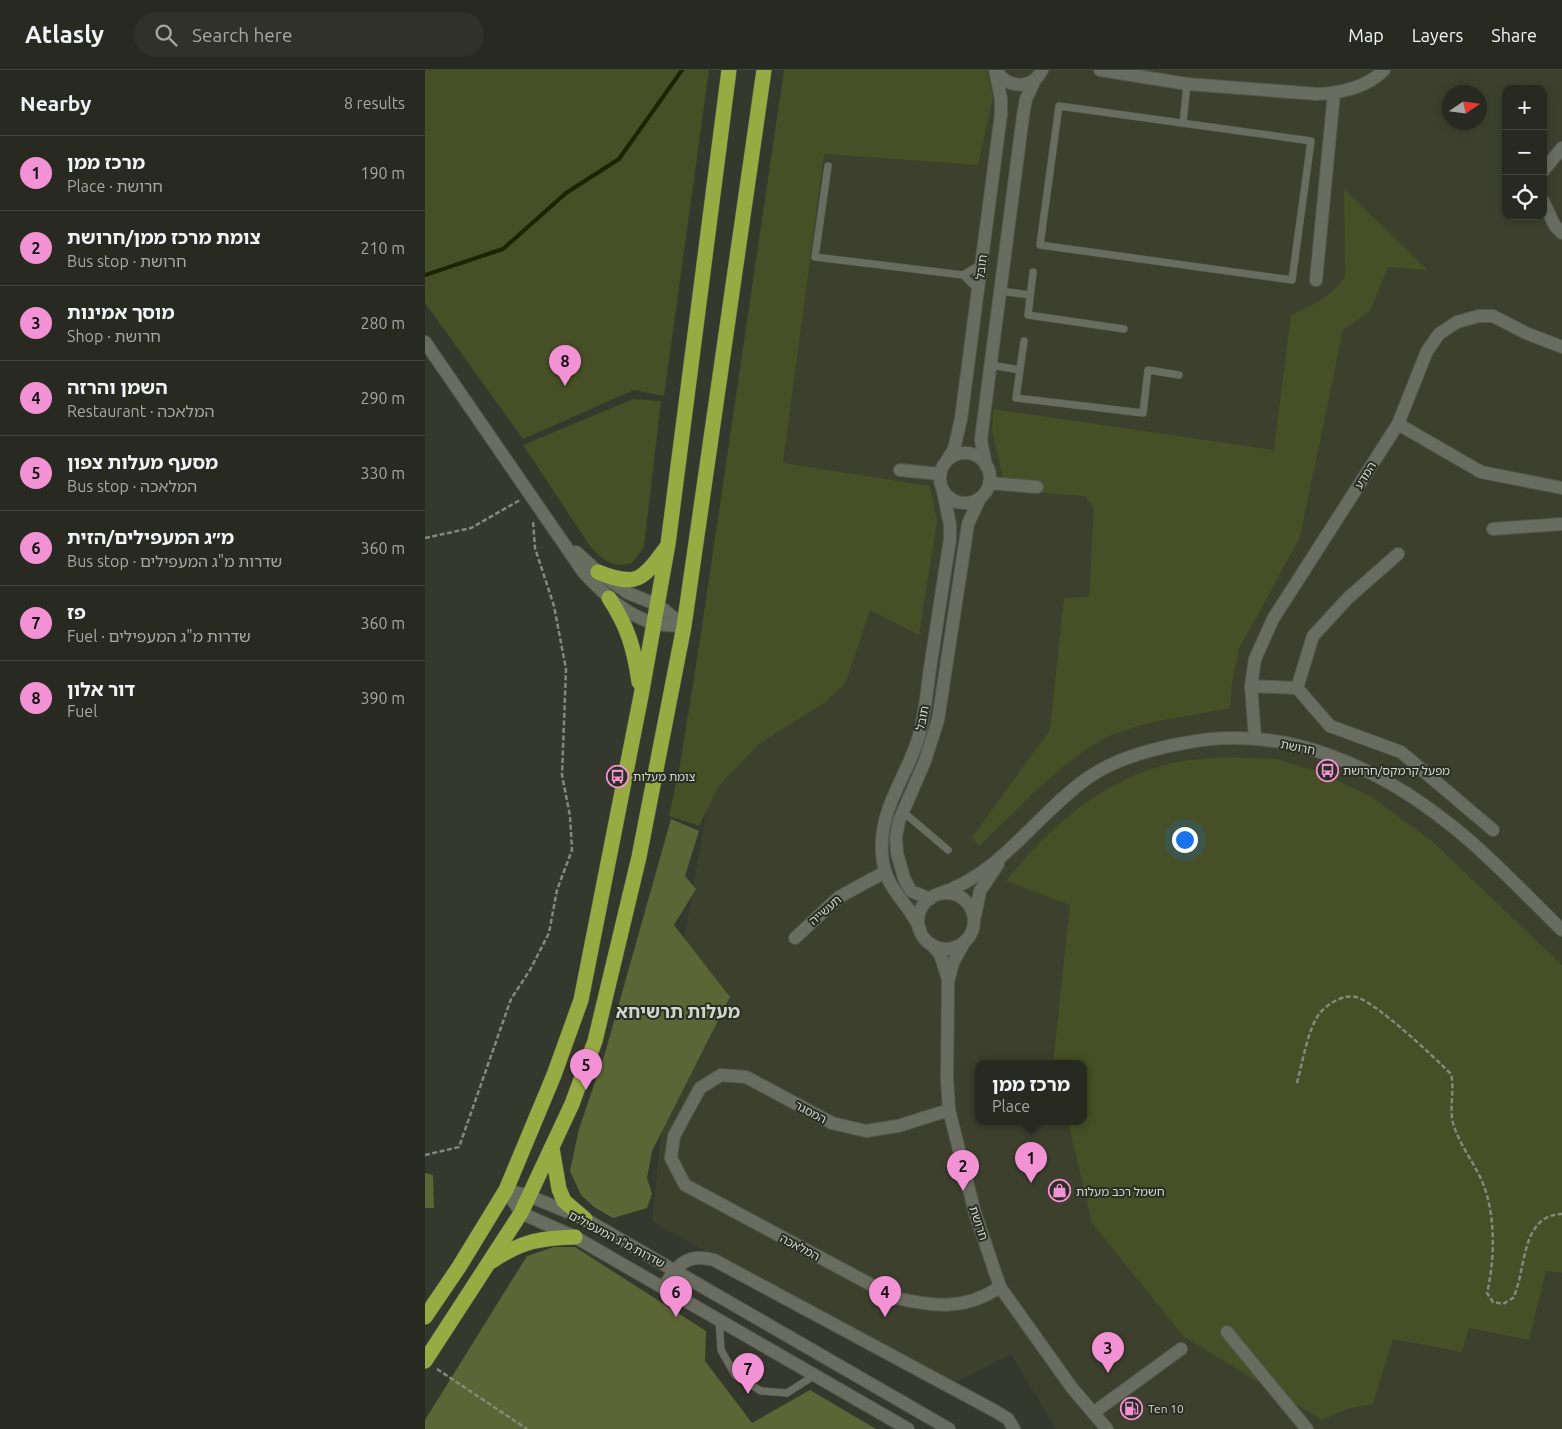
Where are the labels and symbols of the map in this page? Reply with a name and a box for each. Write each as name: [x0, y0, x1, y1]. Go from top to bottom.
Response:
north arrow: [1442, 85, 1487, 130]
street label: תובל: [973, 254, 989, 280]
pin: 8: [549, 345, 581, 386]
street label: המדע: [1352, 459, 1378, 491]
street label: תובל: [913, 705, 931, 731]
street label: חרושת: [1280, 737, 1316, 757]
bus stop icon: מפעל קרמקס/חרושת: [1315, 758, 1339, 782]
bus stop icon: צומת מעלות: [605, 764, 629, 788]
place label: מפעל קרמקס/חרושת: [1343, 764, 1450, 777]
place label: צומת מעלות: [633, 770, 696, 783]
your location: [1172, 827, 1198, 853]
street label: תעשייה: [806, 893, 844, 927]
district label: מעלות תרשיחא: [616, 1001, 741, 1021]
pin: 5: [570, 1049, 602, 1090]
street label: המסגר: [793, 1098, 829, 1126]
pin: 1: [1015, 1142, 1047, 1183]
pin: 2: [947, 1150, 979, 1191]
shop icon: חשמל רכב מעלות: [1048, 1179, 1072, 1203]
place label: חשמל רכב מעלות: [1076, 1185, 1165, 1198]
street label: חרושת: [967, 1204, 991, 1242]
street label: שדרות מ"ג המעפילים: [567, 1208, 667, 1270]
street label: המלאכה: [778, 1231, 822, 1263]
pin: 6: [660, 1276, 692, 1317]
pin: 4: [869, 1276, 901, 1317]
pin: 3: [1092, 1332, 1124, 1373]
pin: 7: [732, 1353, 764, 1394]
fuel station icon: Ten 10: [1120, 1396, 1144, 1420]
place label: Ten 10: [1148, 1402, 1184, 1415]

